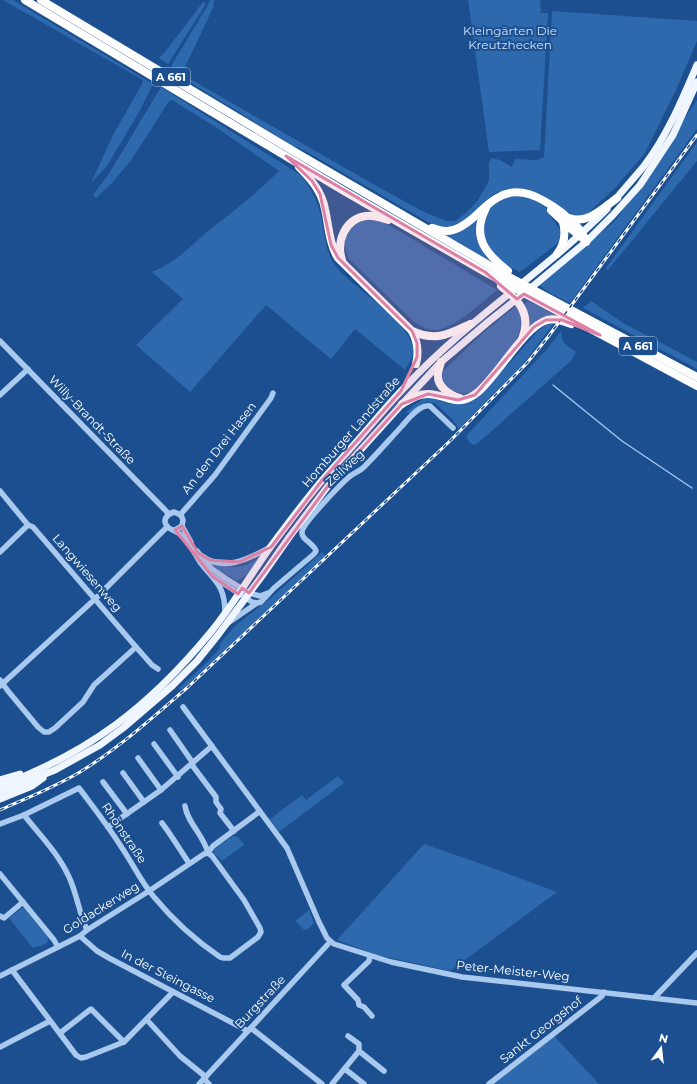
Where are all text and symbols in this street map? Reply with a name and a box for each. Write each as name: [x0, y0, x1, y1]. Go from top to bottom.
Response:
park label: Kleingärten Die Kreutzhecken: [463, 23, 557, 52]
road number: A 661: [152, 68, 190, 86]
road number: A 661: [619, 337, 657, 355]
street label: Willy-Brandt-Straße: [46, 372, 139, 467]
street label: Homburger Landstraße: [298, 373, 403, 490]
street label: An den Drei Hasen: [178, 399, 259, 497]
street label: Zeilweg: [322, 446, 367, 489]
street label: Langwiesenweg: [49, 531, 125, 615]
street label: Rhönstraße: [99, 800, 150, 866]
street label: Goldackerweg: [60, 878, 142, 937]
street label: In der Steingasse: [119, 945, 218, 1006]
street label: Peter-Meister-Weg: [456, 957, 570, 984]
street label: Burgstraße: [231, 972, 288, 1031]
street label: Sankt Georgshof: [497, 992, 586, 1066]
north arrow: [641, 1028, 681, 1068]
text: N: [657, 1030, 670, 1046]

